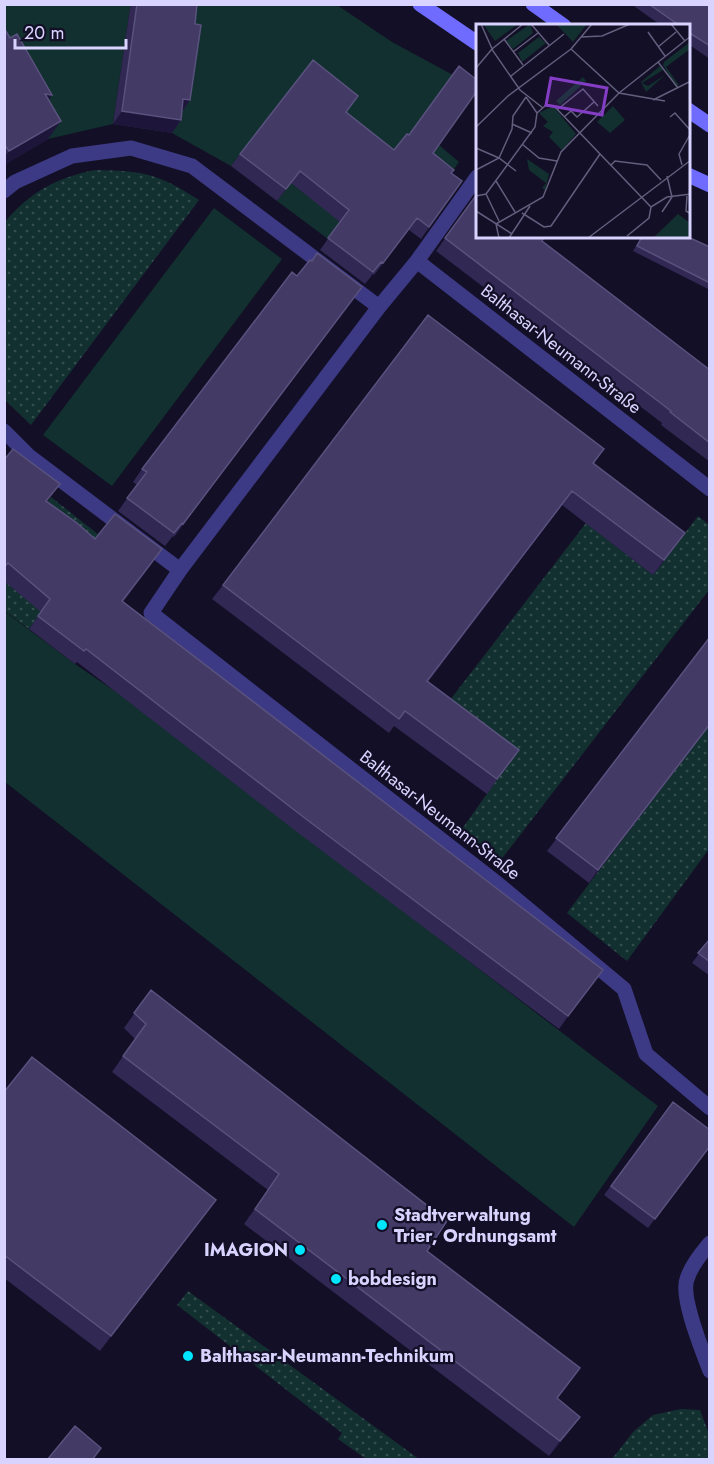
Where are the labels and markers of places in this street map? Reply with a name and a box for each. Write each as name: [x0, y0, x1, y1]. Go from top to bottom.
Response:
place label: Stadtverwaltung Trier, Ordnungsamt: [394, 1202, 557, 1249]
marker: Stadtverwaltung Trier, Ordnungsamt: [375, 1218, 389, 1232]
place label: IMAGION: [204, 1237, 288, 1263]
marker: IMAGION: [293, 1243, 307, 1257]
place label: bobdesign: [348, 1266, 437, 1292]
marker: bobdesign: [329, 1272, 343, 1286]
place label: Balthasar-Neumann-Technikum: [200, 1343, 454, 1369]
marker: Balthasar-Neumann-Technikum: [181, 1349, 195, 1363]

